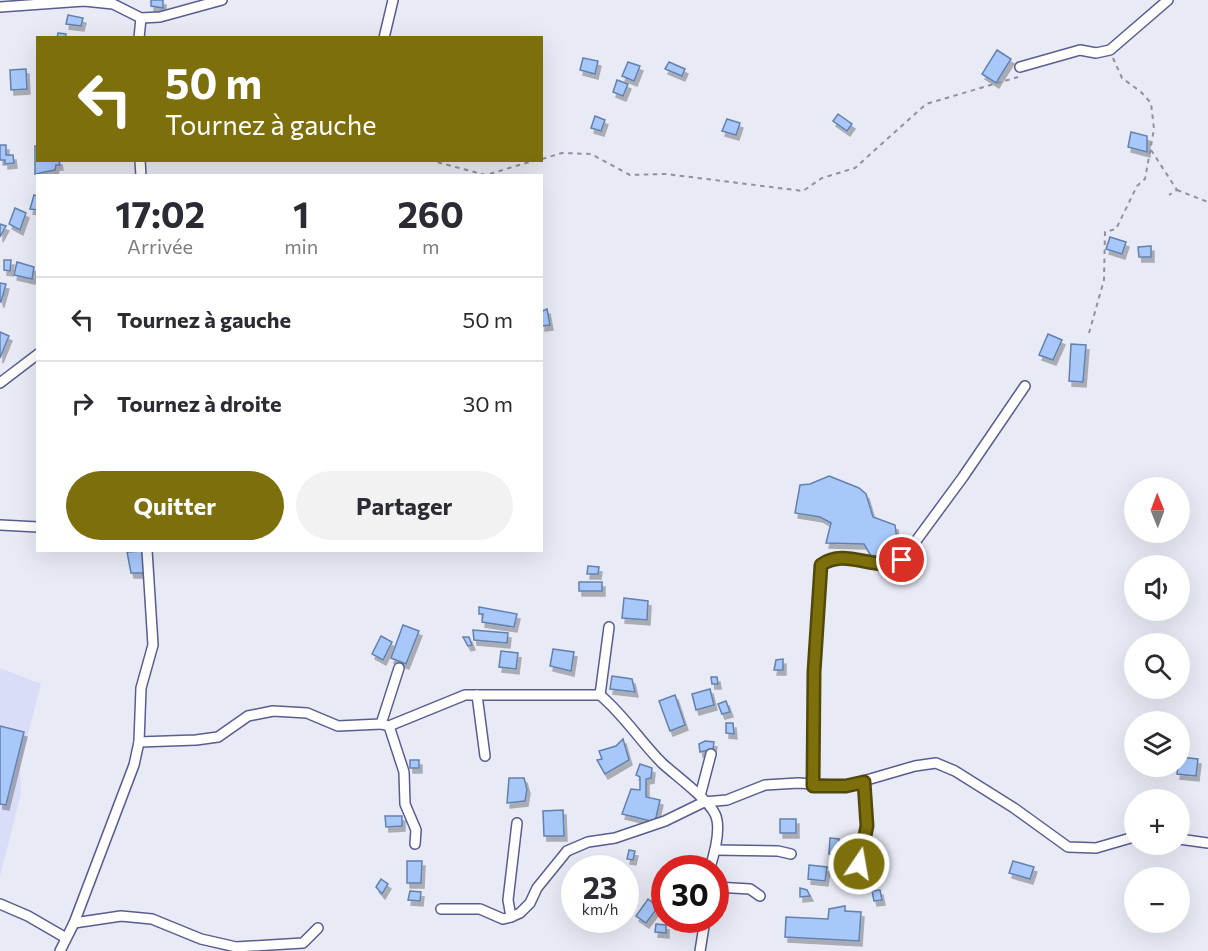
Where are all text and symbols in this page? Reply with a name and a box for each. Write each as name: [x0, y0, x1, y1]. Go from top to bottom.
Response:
text: 50 m: [165, 56, 262, 108]
icon: left: [66, 60, 144, 138]
text: Tournez à gauche: [165, 108, 376, 141]
text: 17:02: [115, 191, 205, 235]
text: 1: [293, 191, 309, 235]
text: 260: [397, 191, 464, 235]
text: Arrivée: [127, 234, 193, 258]
text: min: [284, 234, 318, 258]
text: m: [422, 234, 439, 258]
icon: left: [66, 303, 99, 336]
text: Tournez à gauche: [117, 306, 291, 333]
text: 50 m: [463, 306, 513, 333]
icon: right: [66, 387, 99, 420]
text: Tournez à droite: [117, 390, 282, 417]
text: 30 m: [463, 390, 513, 417]
button: Quitter: [66, 471, 284, 540]
button: Partager: [296, 471, 513, 540]
north arrow: [1124, 477, 1190, 543]
map controls: [1124, 477, 1190, 933]
pin: [876, 534, 927, 585]
icon: arrive: [885, 543, 918, 576]
button: sound: [1124, 555, 1190, 621]
button: search: [1124, 633, 1190, 699]
button: layers: [1124, 711, 1190, 777]
button: +: [1124, 789, 1190, 855]
position arrow: [827, 832, 891, 896]
speed limit sign: 30: [651, 855, 729, 933]
button: −: [1124, 867, 1190, 933]
text: 23: [583, 868, 617, 905]
text: km/h: [582, 900, 618, 918]

